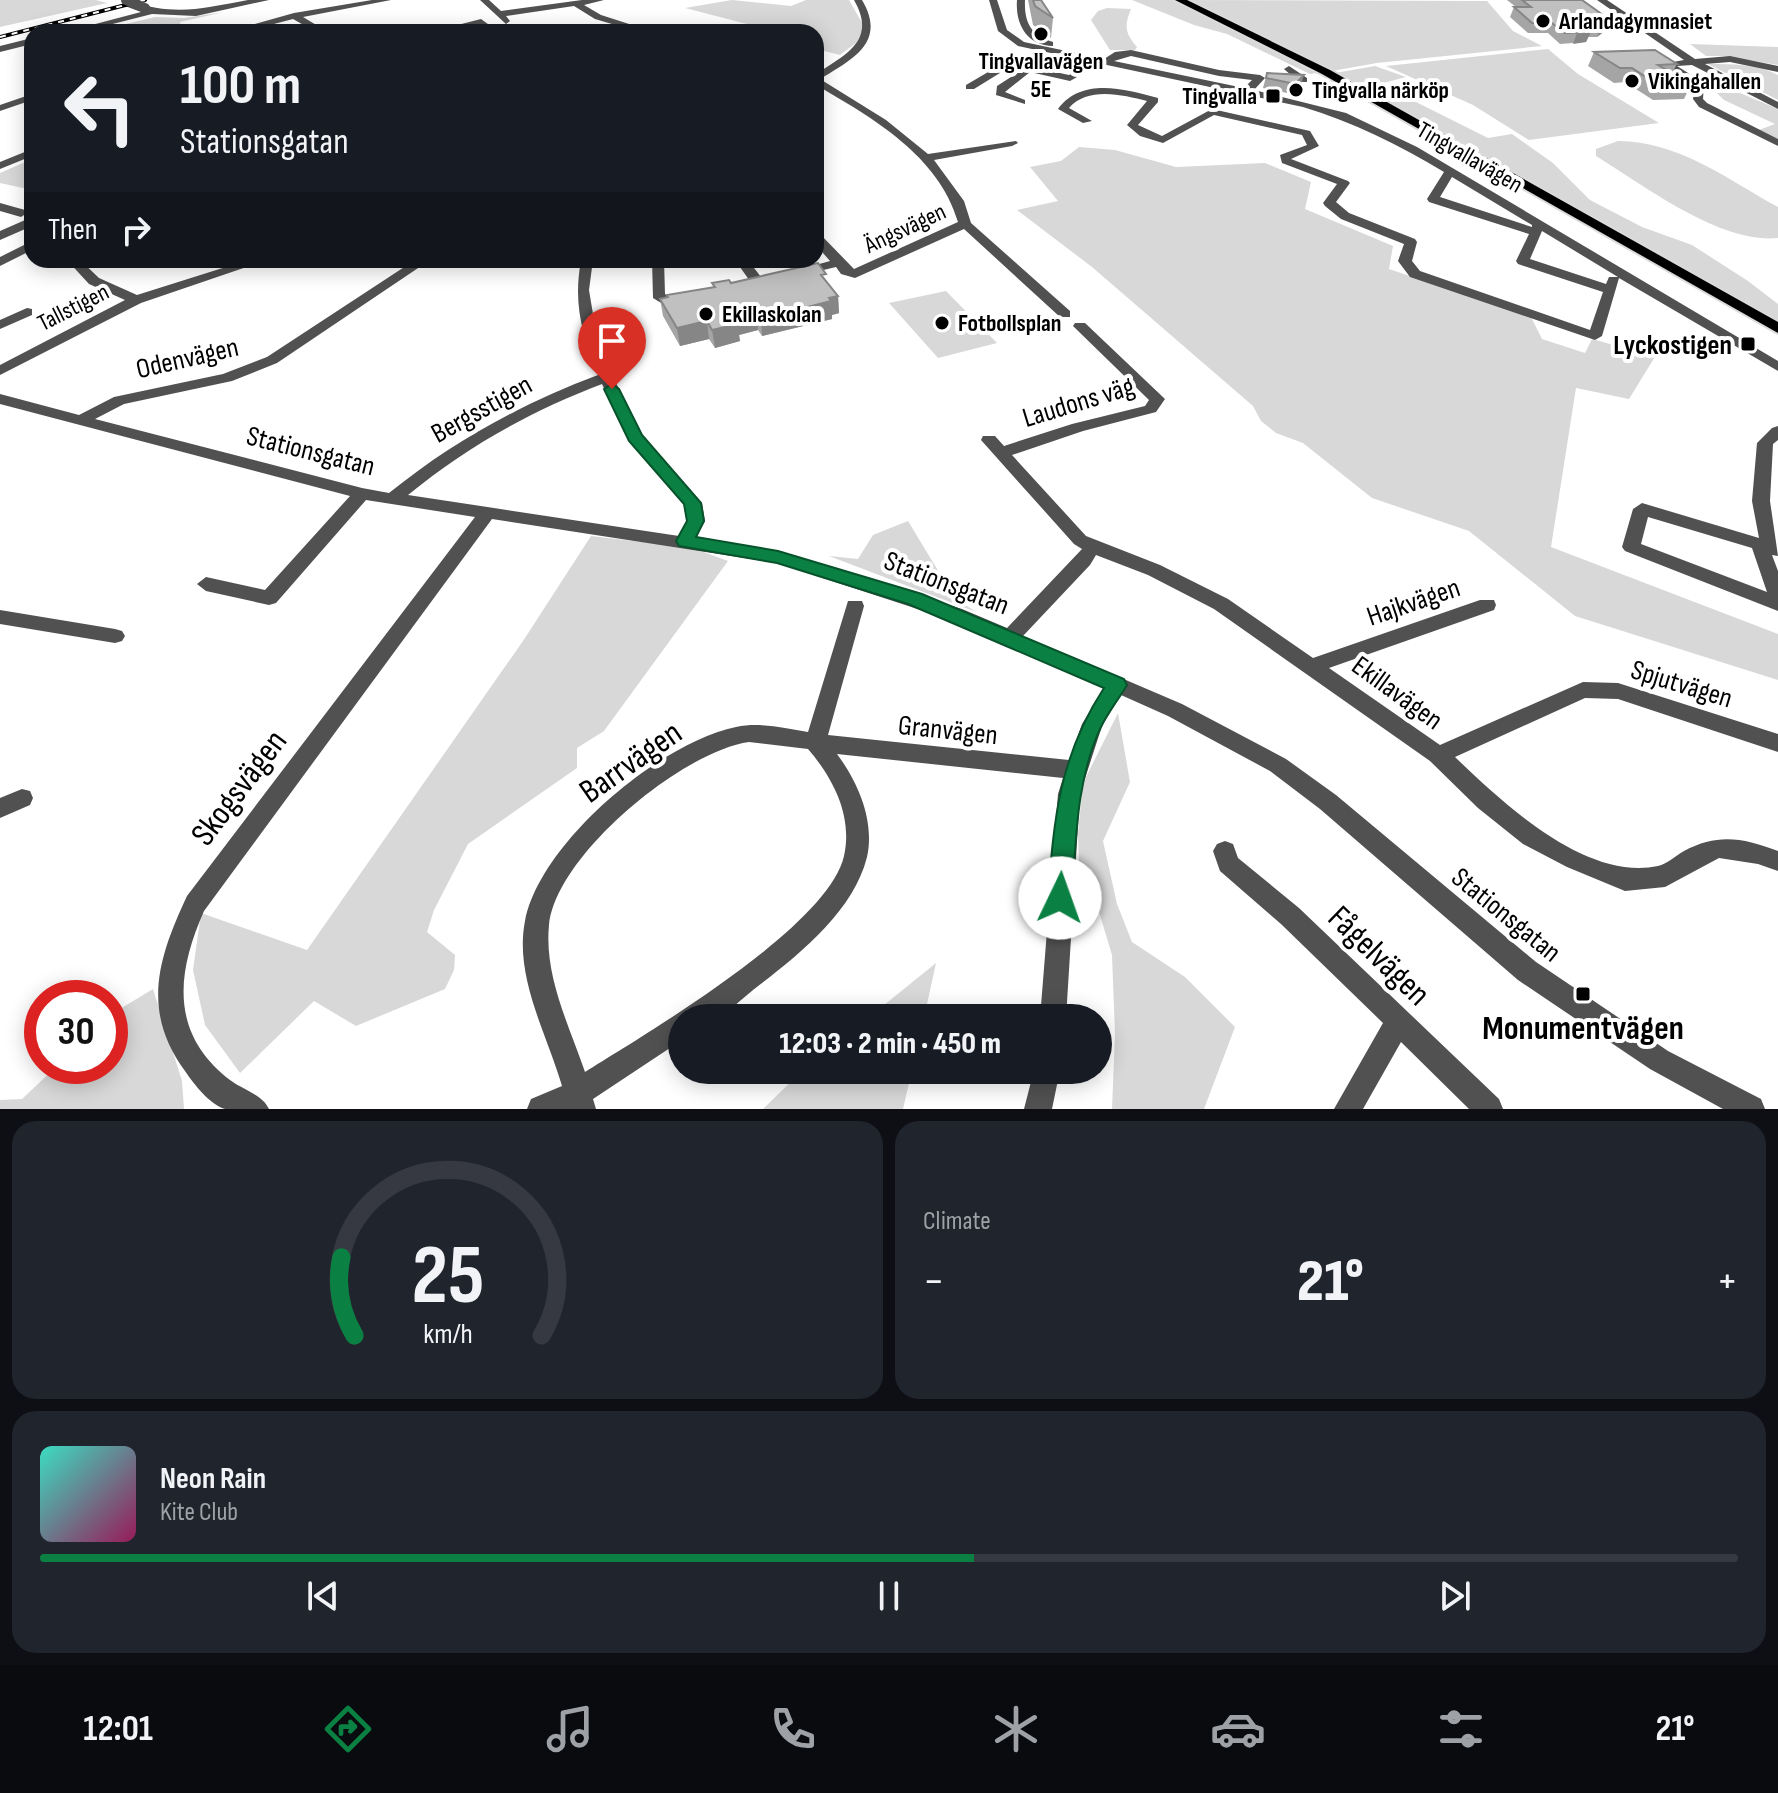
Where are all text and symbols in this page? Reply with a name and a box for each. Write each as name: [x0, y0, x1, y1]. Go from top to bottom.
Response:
place label: Arlandagymnasiet: [1558, 7, 1712, 36]
marker: Arlandagymnasiet: [1534, 12, 1552, 30]
marker: Tingvallavägen 5E: [1032, 25, 1050, 43]
place label: Tingvallavägen 5E: [978, 47, 1104, 104]
text: 100 m: [180, 53, 301, 120]
icon: left: [48, 56, 152, 160]
place label: Vikingahallen: [1648, 67, 1761, 96]
marker: Vikingahallen: [1623, 72, 1641, 90]
place label: Tingvalla närköp: [1312, 76, 1449, 105]
marker: Tingvalla närköp: [1287, 81, 1305, 99]
place label: Tingvalla: [1182, 82, 1257, 111]
marker: Tingvalla: [1264, 87, 1282, 105]
street label: Tingvallavägen: [1412, 116, 1528, 199]
text: Stationsgatan: [180, 121, 349, 164]
street label: Ängsvägen: [859, 197, 951, 260]
icon: right: [114, 208, 158, 252]
text: Then: [48, 212, 98, 248]
street label: Tallstigen: [33, 277, 114, 338]
place label: Ekillaskolan: [722, 300, 822, 329]
marker: Ekillaskolan: [697, 305, 715, 323]
pin: [578, 307, 646, 389]
place label: Fotbollsplan: [958, 309, 1062, 338]
marker: Fotbollsplan: [933, 314, 951, 332]
icon: arrive: [590, 319, 634, 363]
place label: Lyckostigen: [1613, 329, 1732, 362]
street label: Odenvägen: [133, 331, 242, 386]
marker: Lyckostigen: [1739, 335, 1757, 353]
street label: Bergsstigen: [426, 368, 538, 450]
street label: Laudons väg: [1019, 370, 1138, 435]
street label: Stationsgatan: [243, 420, 378, 483]
street label: Stationsgatan: [879, 544, 1014, 622]
street label: Hajkvägen: [1363, 571, 1464, 634]
street label: Ekillavägen: [1345, 649, 1449, 737]
street label: Spjutvägen: [1627, 653, 1736, 715]
street label: Granvägen: [896, 709, 999, 752]
street label: Barrvägen: [572, 712, 690, 812]
street label: Skogsvägen: [182, 722, 296, 854]
position arrow: [1018, 856, 1102, 940]
street label: Stationsgatan: [1445, 861, 1567, 969]
street label: Fågelvägen: [1319, 898, 1439, 1015]
speed limit sign: 30: [24, 980, 128, 1084]
marker: Monumentvägen: [1574, 985, 1592, 1003]
place label: Monumentvägen: [1482, 1008, 1684, 1049]
text: 12:03 · 2 min · 450 m: [779, 1026, 1001, 1062]
text: Climate: [923, 1206, 991, 1237]
text: 25: [411, 1227, 484, 1327]
text: 21°: [1297, 1246, 1364, 1318]
text: −: [923, 1255, 945, 1308]
text: +: [1716, 1255, 1738, 1308]
text: km/h: [423, 1317, 472, 1352]
text: Neon Rain: [160, 1461, 266, 1497]
text: Kite Club: [160, 1497, 238, 1528]
icon: previous: [301, 1574, 345, 1618]
icon: pause: [867, 1574, 911, 1618]
icon: next: [1433, 1574, 1477, 1618]
icon: directions: [320, 1701, 376, 1757]
icon: music: [542, 1701, 598, 1757]
icon: phone: [765, 1701, 821, 1757]
icon: climate: [988, 1701, 1044, 1757]
icon: car: [1210, 1701, 1266, 1757]
icon: filters: [1433, 1701, 1489, 1757]
text: 12:01: [83, 1708, 153, 1751]
text: 21°: [1656, 1708, 1695, 1751]

